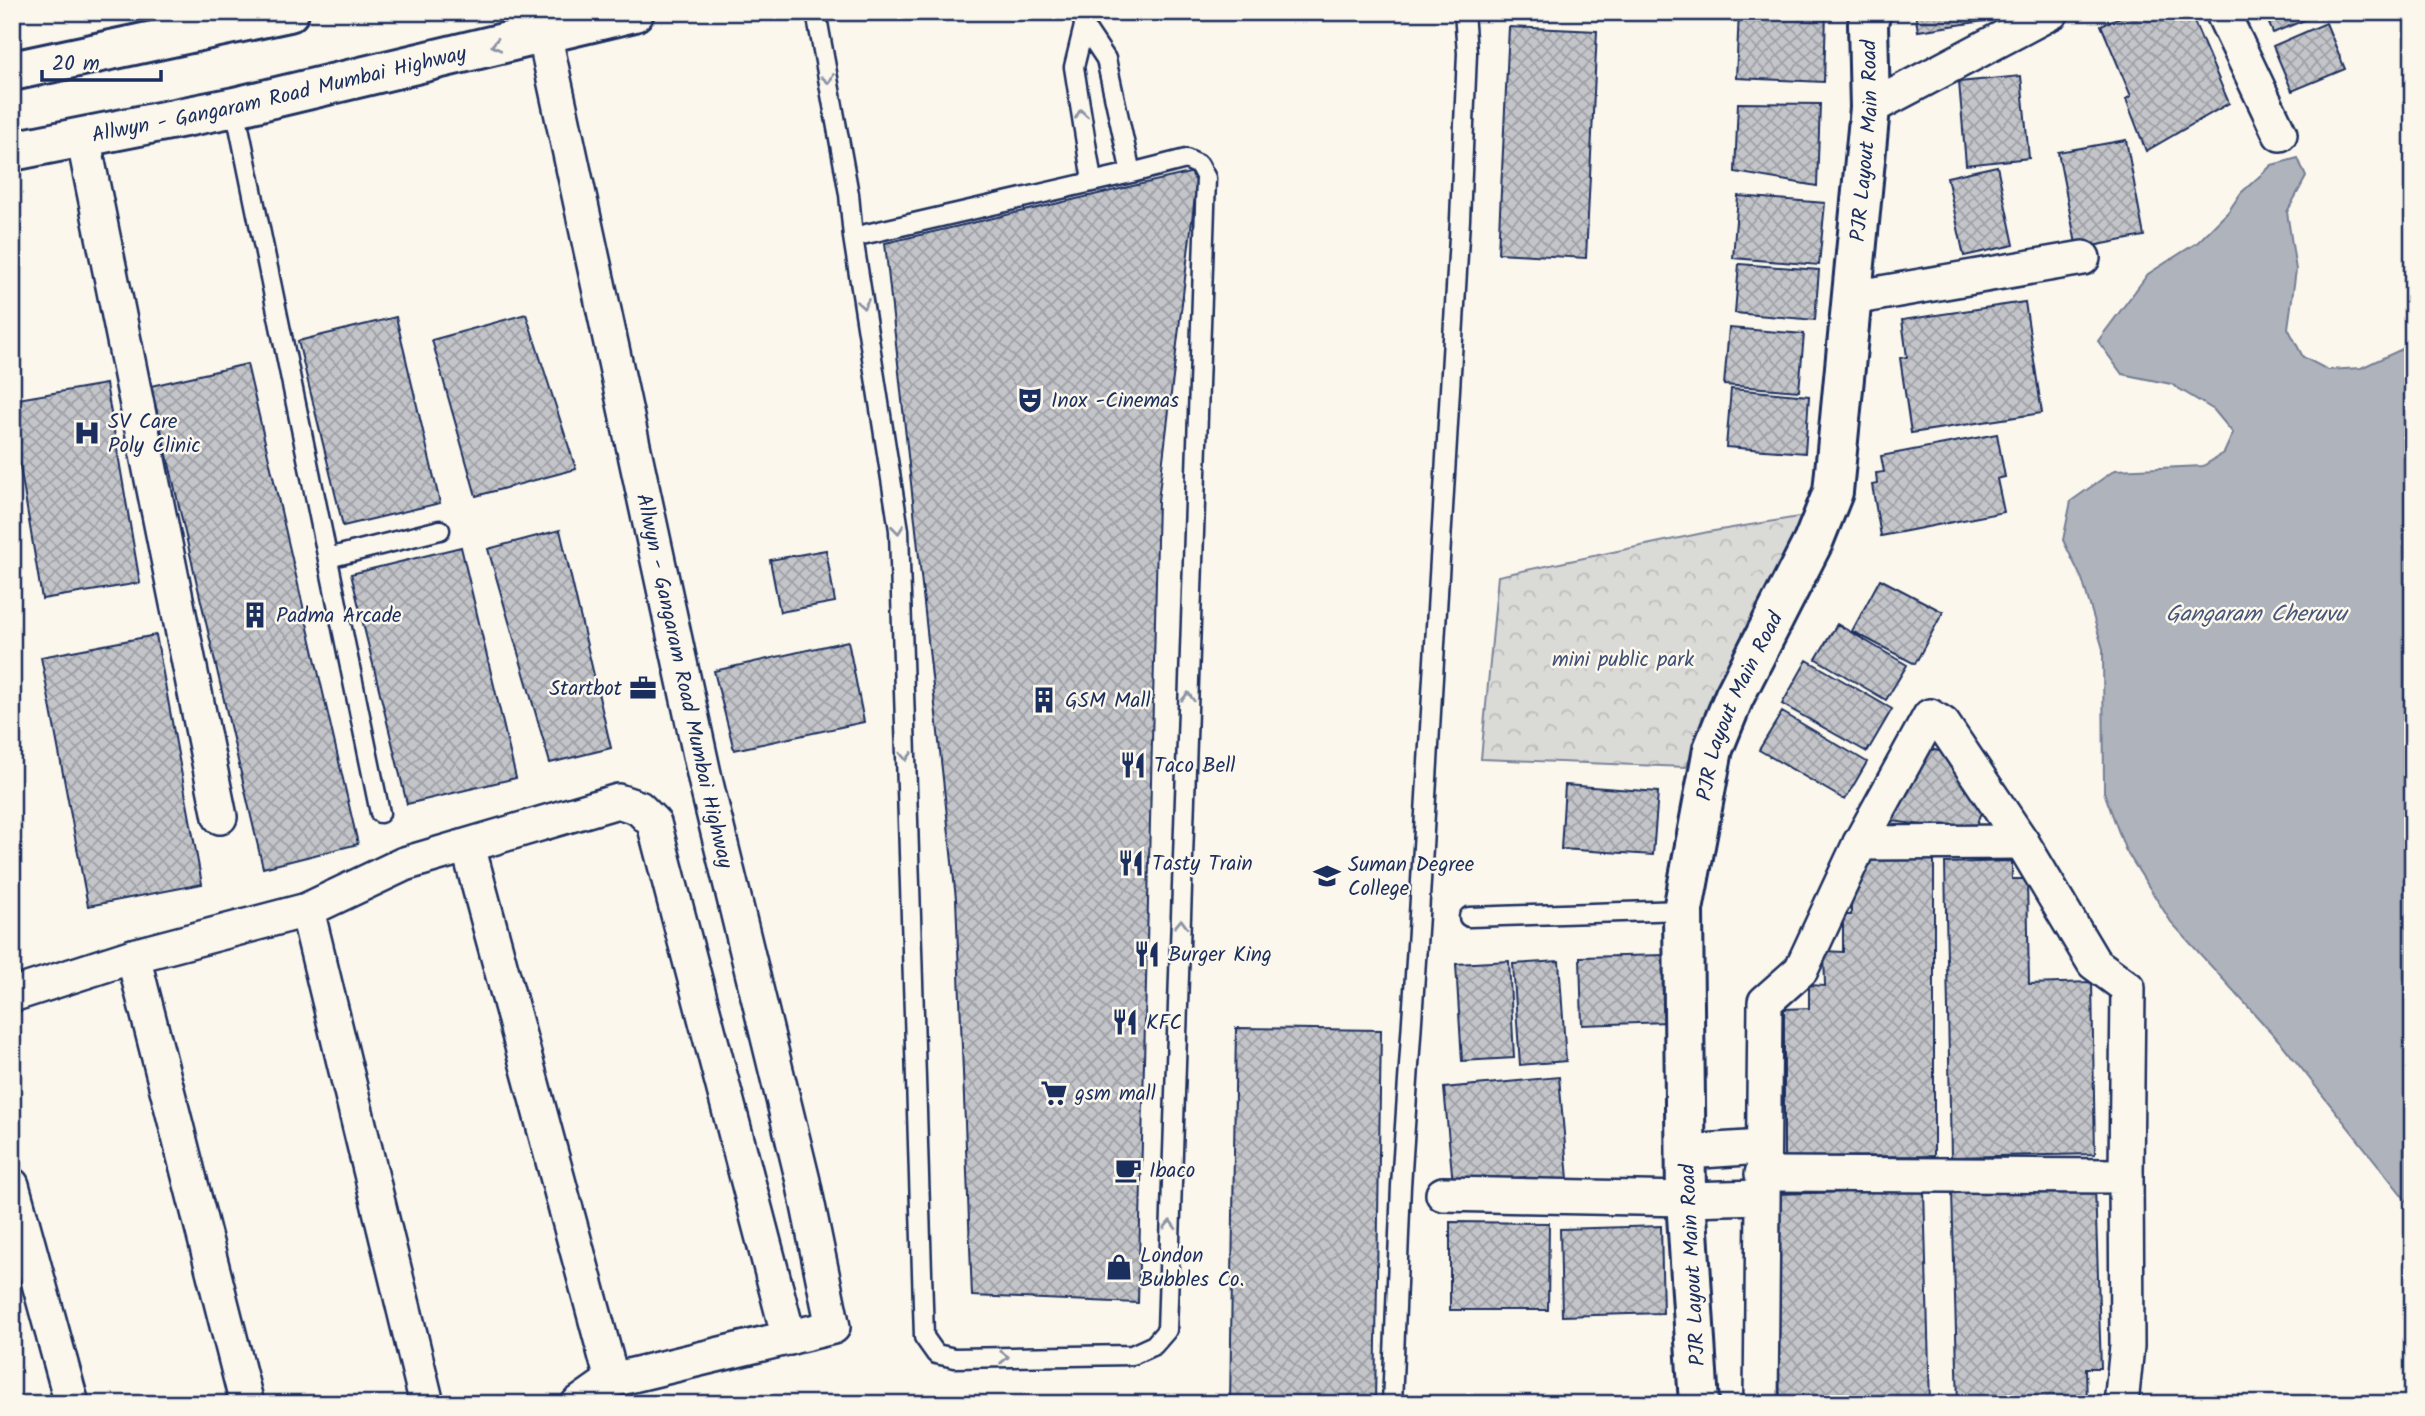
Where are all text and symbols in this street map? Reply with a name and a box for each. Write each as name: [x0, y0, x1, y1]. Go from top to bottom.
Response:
street label: Allwyn - Gangaram Road Mumbai Highway: [89, 37, 470, 153]
one-way arrow: [490, 37, 502, 51]
scale bar: [42, 38, 161, 82]
street label: PJR Layout Main Road: [1842, 39, 1888, 243]
text: 20 m: [52, 48, 100, 81]
one-way arrow: [820, 73, 835, 85]
one-way arrow: [1074, 108, 1089, 120]
one-way arrow: [856, 298, 871, 310]
theatre icon: Inox -Cinemas: [1015, 385, 1045, 415]
place label: Inox -Cinemas: [1051, 385, 1179, 418]
place label: SV Care Poly Clinic: [108, 406, 201, 463]
hospital icon: SV Care Poly Clinic: [72, 418, 102, 448]
street label: Allwyn - Gangaram Road Mumbai Highway: [626, 491, 741, 872]
one-way arrow: [890, 524, 905, 535]
water label: Gangaram Cheruvu: [2166, 597, 2349, 633]
building icon: Padma Arcade: [240, 600, 270, 630]
place label: Padma Arcade: [276, 600, 402, 633]
street label: PJR Layout Main Road: [1689, 606, 1793, 804]
park label: mini public park: [1552, 644, 1694, 677]
place label: Startbot: [549, 673, 623, 706]
office icon: Startbot: [628, 673, 658, 703]
building icon: GSM Mall: [1029, 685, 1059, 715]
place label: GSM Mall: [1065, 685, 1151, 718]
one-way arrow: [1181, 691, 1196, 702]
restaurant icon: Taco Bell: [1118, 750, 1148, 780]
place label: Taco Bell: [1154, 750, 1235, 783]
one-way arrow: [898, 751, 914, 762]
restaurant icon: Tasty Train: [1116, 848, 1146, 878]
place label: Tasty Train: [1152, 848, 1253, 881]
place label: Suman Degree College: [1348, 849, 1475, 906]
school or university icon: Suman Degree College: [1312, 861, 1342, 891]
one-way arrow: [1173, 918, 1188, 929]
restaurant icon: Burger King: [1132, 939, 1162, 969]
place label: Burger King: [1168, 939, 1272, 972]
restaurant icon: KFC: [1110, 1007, 1140, 1037]
place label: KFC: [1146, 1007, 1182, 1040]
supermarket icon: gsm mall: [1039, 1078, 1069, 1108]
place label: gsm mall: [1074, 1078, 1156, 1111]
cafe icon: Ibaco: [1113, 1155, 1143, 1185]
place label: Ibaco: [1149, 1155, 1195, 1188]
street label: PJR Layout Main Road: [1672, 1162, 1715, 1367]
one-way arrow: [1163, 1219, 1178, 1230]
place label: London Bubbles Co.: [1140, 1240, 1245, 1297]
shop icon: London Bubbles Co.: [1104, 1252, 1134, 1282]
one-way arrow: [999, 1349, 1010, 1365]

